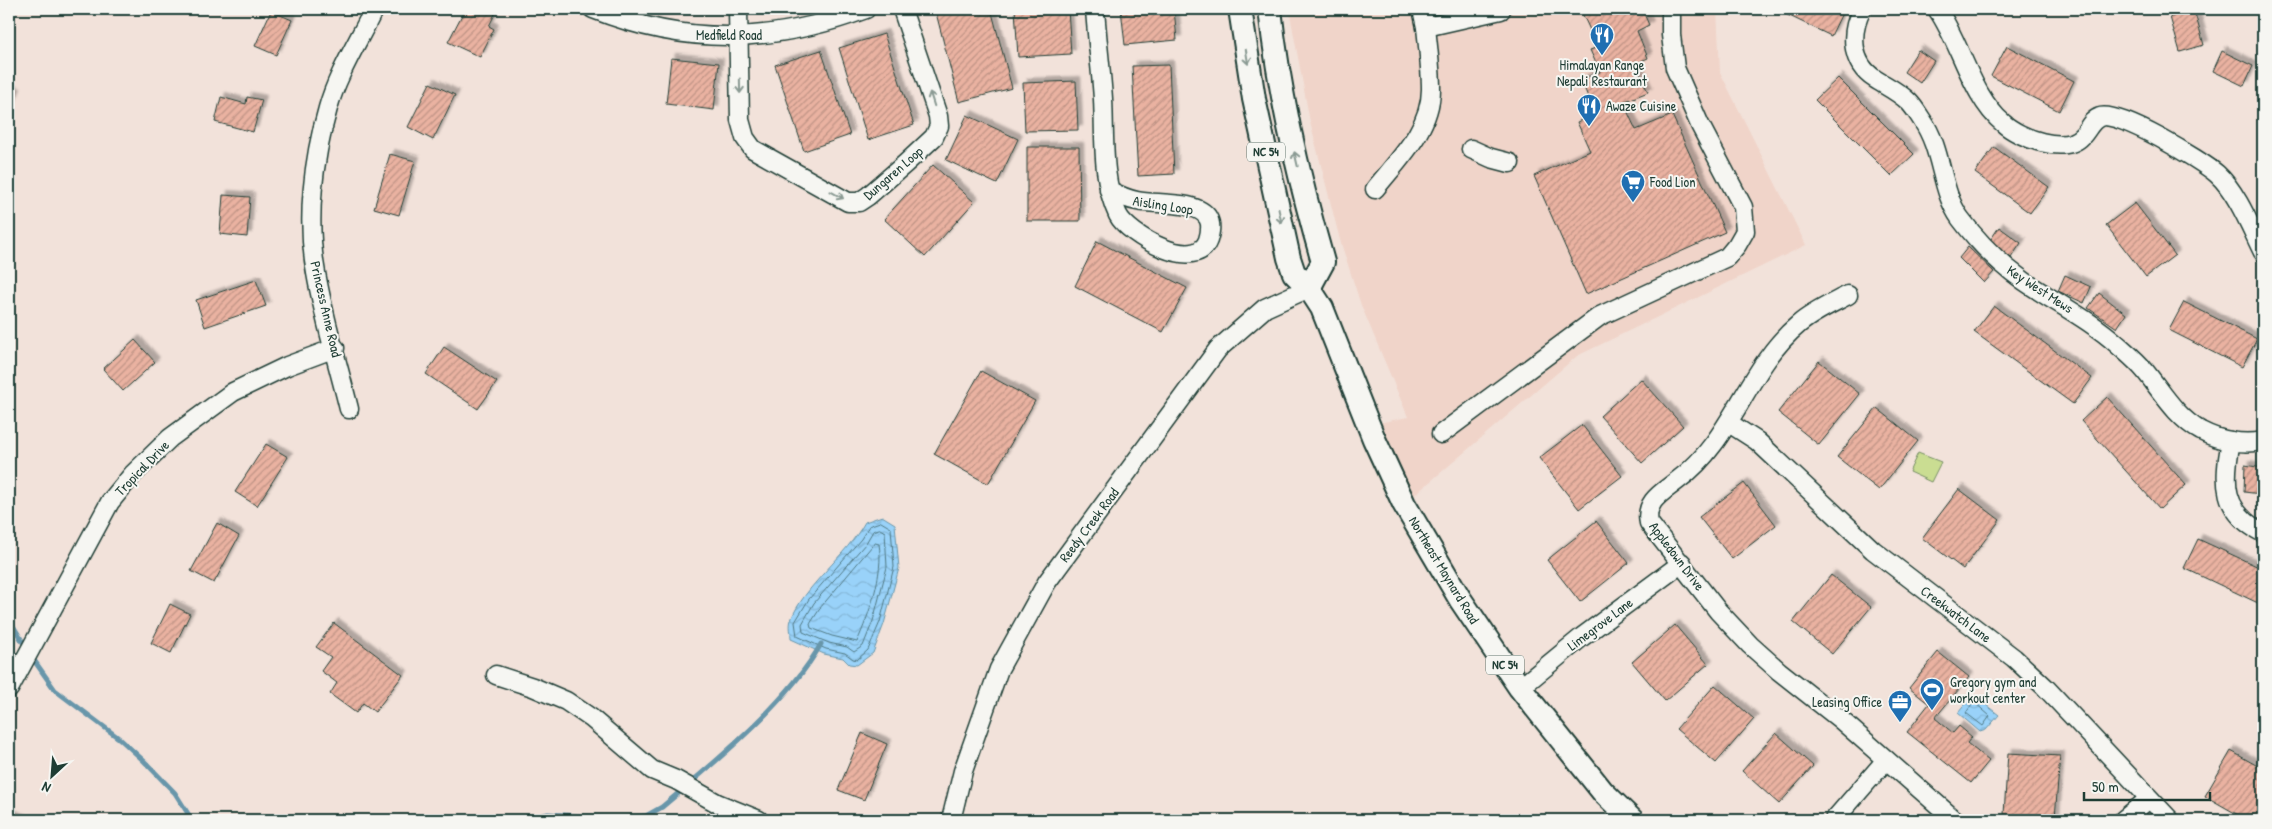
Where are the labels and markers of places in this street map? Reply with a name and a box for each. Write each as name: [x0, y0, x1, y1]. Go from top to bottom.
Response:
restaurant icon: Himalayan Range Nepali Restaurant: [1589, 22, 1615, 56]
place label: Himalayan Range Nepali Restaurant: [1557, 55, 1647, 91]
restaurant icon: Awaze Cuisine: [1576, 93, 1602, 127]
place label: Awaze Cuisine: [1606, 96, 1677, 115]
supermarket icon: Food Lion: [1620, 169, 1646, 203]
place label: Food Lion: [1649, 172, 1696, 191]
place label: Gregory gym and workout center: [1950, 672, 2037, 707]
sports icon: Gregory gym and workout center: [1919, 677, 1945, 711]
office icon: Leasing Office: [1887, 689, 1913, 723]
place label: Leasing Office: [1812, 692, 1882, 712]

